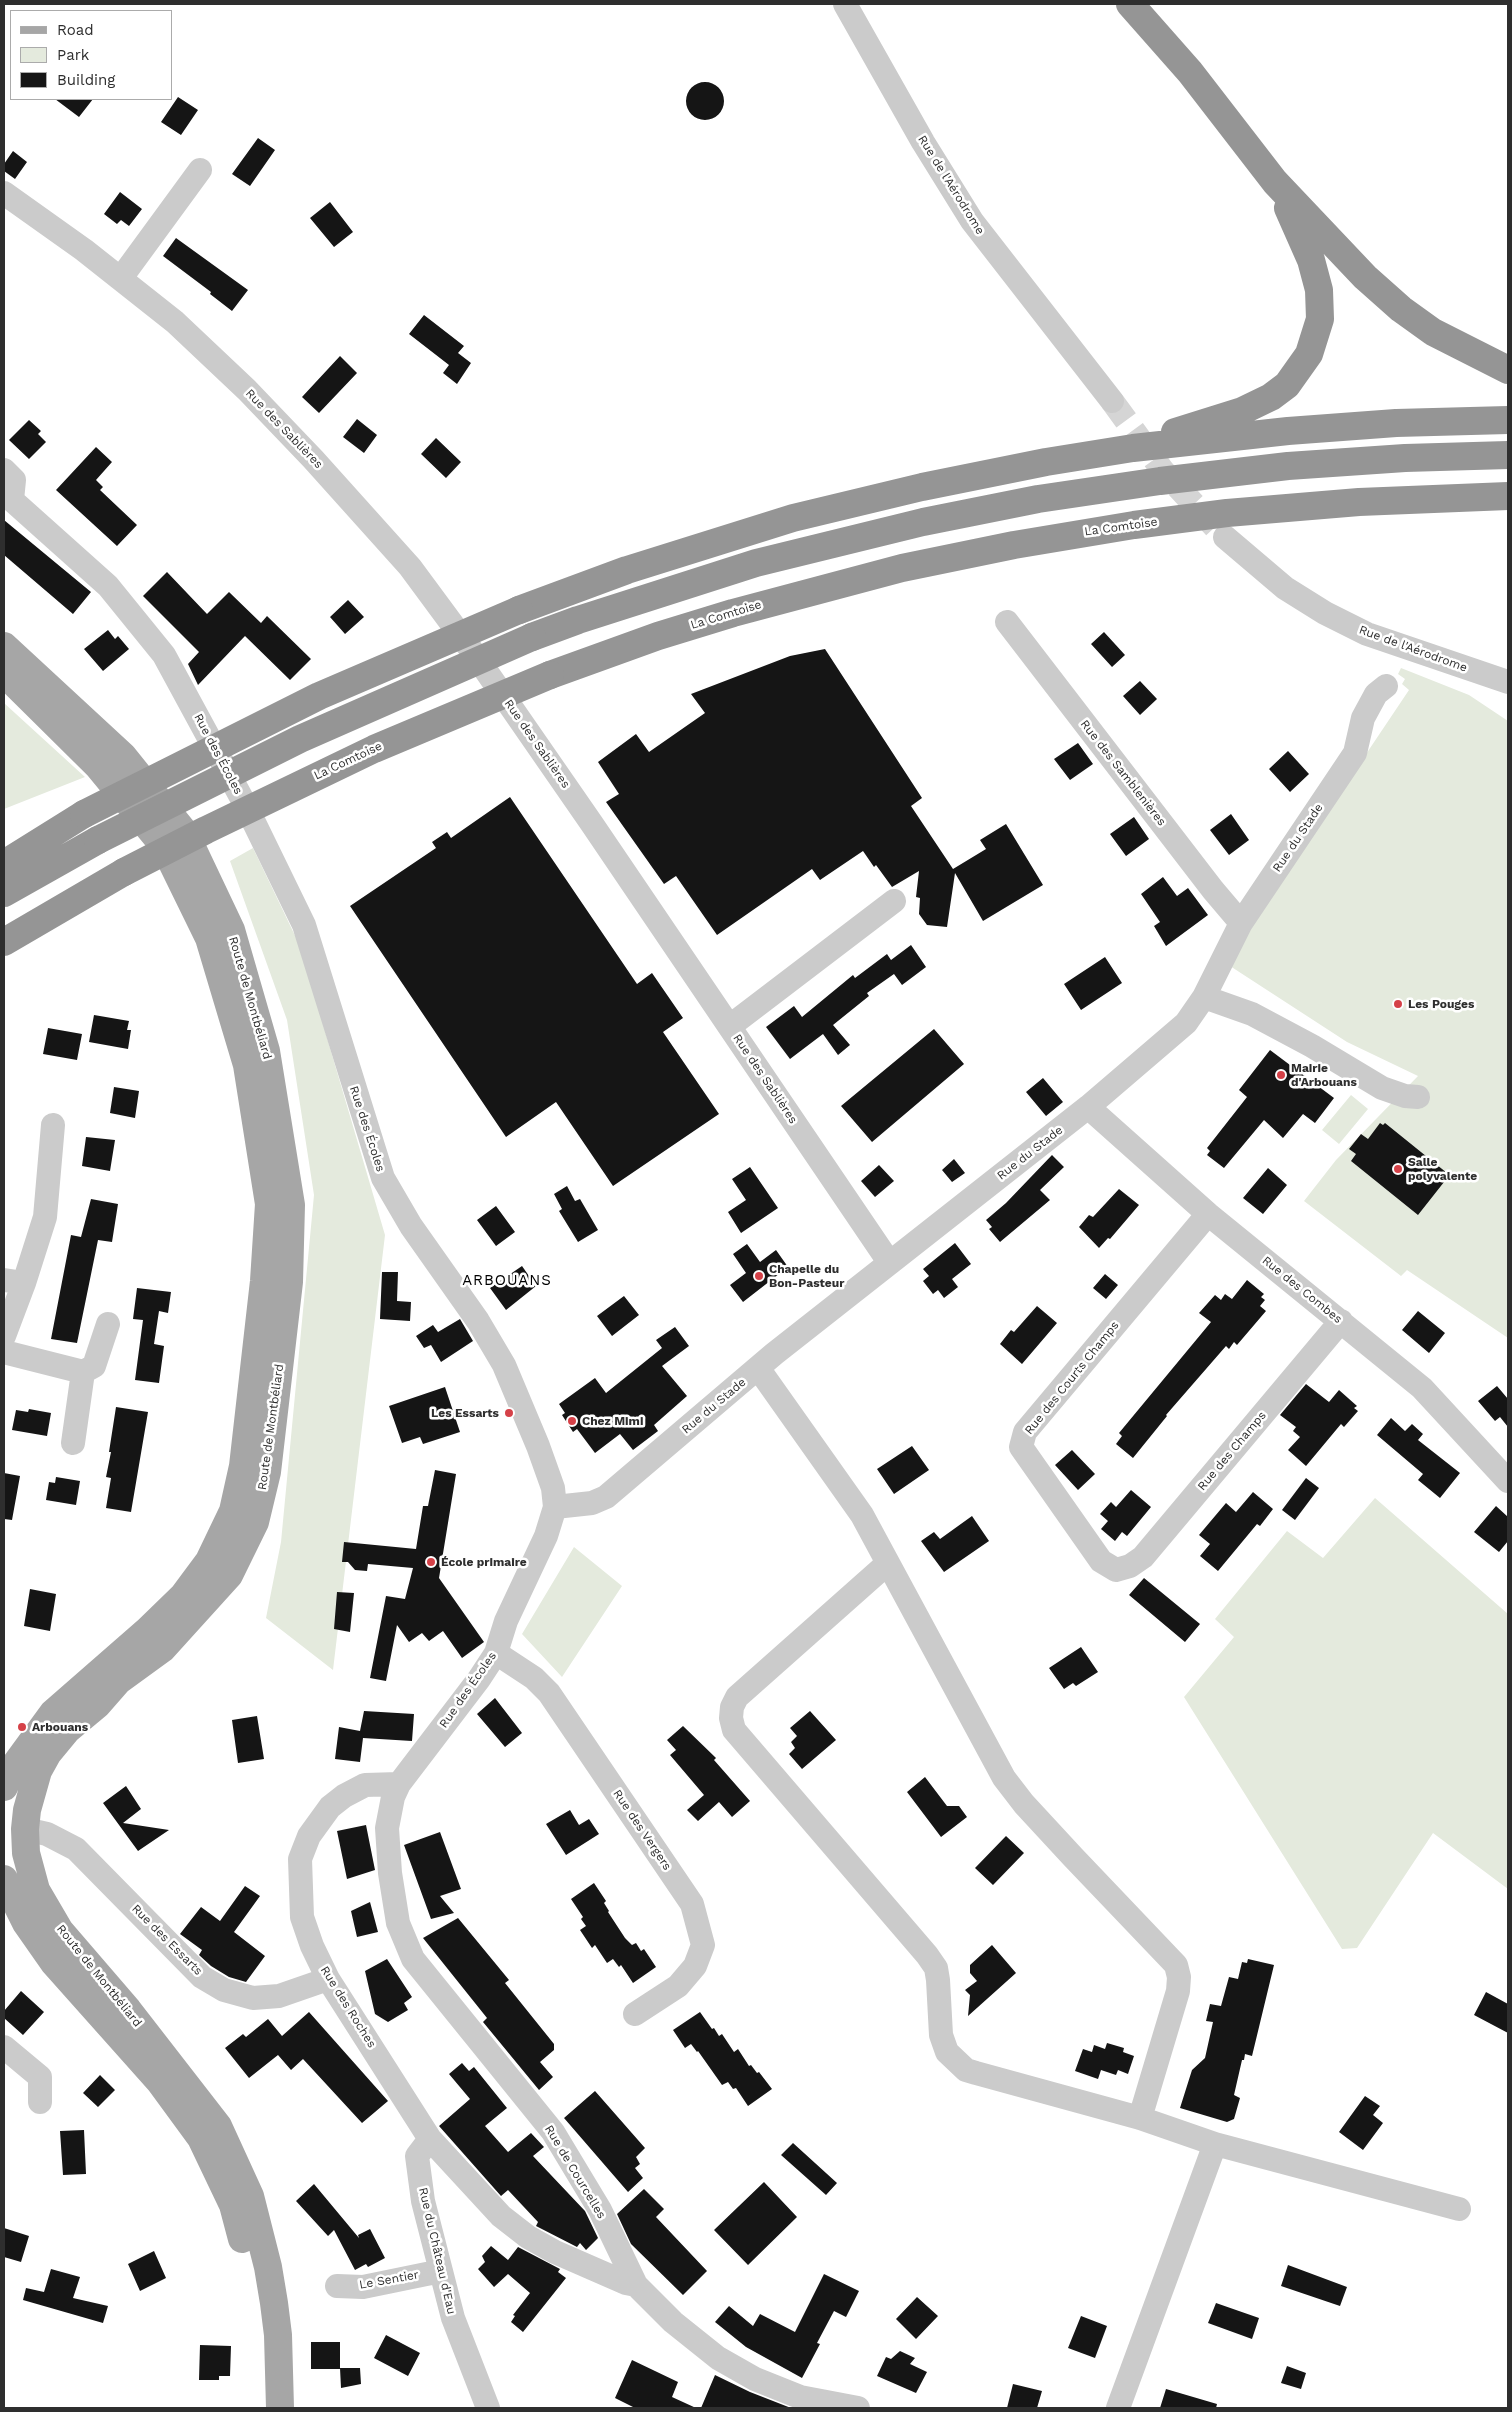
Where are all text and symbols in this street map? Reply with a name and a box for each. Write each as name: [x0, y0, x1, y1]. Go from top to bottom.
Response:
legend: [10, 10, 172, 100]
text: Road: [57, 21, 94, 39]
text: Park: [57, 46, 89, 64]
text: Building: [57, 71, 115, 89]
street label: Rue de l'Aérodrome: [915, 133, 987, 237]
street label: Rue des Sablières: [242, 386, 326, 472]
street label: La Comtoise: [1084, 515, 1158, 539]
street label: La Comtoise: [689, 597, 763, 633]
street label: Rue de l'Aérodrome: [1357, 623, 1469, 675]
street label: Rue des Sablières: [501, 697, 573, 791]
street label: Rue des Écoles: [191, 711, 245, 797]
street label: Rue des Samblenières: [1077, 717, 1169, 829]
street label: La Comtoise: [312, 739, 384, 783]
street label: Rue du Stade: [1270, 801, 1326, 875]
street label: Route de Montbéliard: [226, 935, 274, 1061]
place label: Les Pouges: [1408, 997, 1474, 1011]
marker: Les Pouges: [1392, 998, 1404, 1010]
street label: Rue des Sablières: [730, 1032, 800, 1126]
place label: Mairie d'Arbouans: [1291, 1061, 1357, 1089]
marker: Mairie d'Arbouans: [1275, 1069, 1287, 1081]
street label: Rue des Écoles: [346, 1084, 388, 1174]
street label: Rue du Stade: [994, 1123, 1066, 1183]
place label: Salle polyvalente: [1408, 1155, 1477, 1183]
marker: Salle polyvalente: [1392, 1163, 1404, 1175]
street label: Rue des Combes: [1259, 1253, 1345, 1327]
place label: Chapelle du Bon-Pasteur: [769, 1262, 844, 1290]
marker: Chapelle du Bon-Pasteur: [753, 1270, 765, 1282]
district label: ARBOUANS: [461, 1272, 553, 1290]
street label: Rue des Courts Champs: [1022, 1318, 1122, 1438]
street label: Route de Montbéliard: [255, 1363, 287, 1491]
street label: Rue du Stade: [679, 1375, 749, 1437]
place label: Les Essarts: [431, 1406, 499, 1420]
marker: Les Essarts: [503, 1407, 515, 1419]
street label: Rue des Champs: [1195, 1409, 1269, 1493]
place label: Chez Mimi: [582, 1414, 643, 1428]
marker: Chez Mimi: [566, 1415, 578, 1427]
place label: École primaire: [441, 1555, 527, 1569]
marker: École primaire: [425, 1556, 437, 1568]
street label: Rue des Écoles: [436, 1649, 500, 1731]
place label: Arbouans: [32, 1720, 88, 1734]
marker: Arbouans: [16, 1721, 28, 1733]
street label: Rue des Vergers: [610, 1787, 674, 1873]
street label: Rue des Essarts: [129, 1902, 205, 1978]
street label: Route de Montbéliard: [53, 1922, 145, 2030]
street label: Rue des Roches: [317, 1964, 379, 2050]
street label: Rue de Courcelles: [541, 2123, 609, 2221]
street label: Rue du Château d'Eau: [415, 2186, 459, 2316]
street label: Le Sentier: [358, 2268, 420, 2292]

